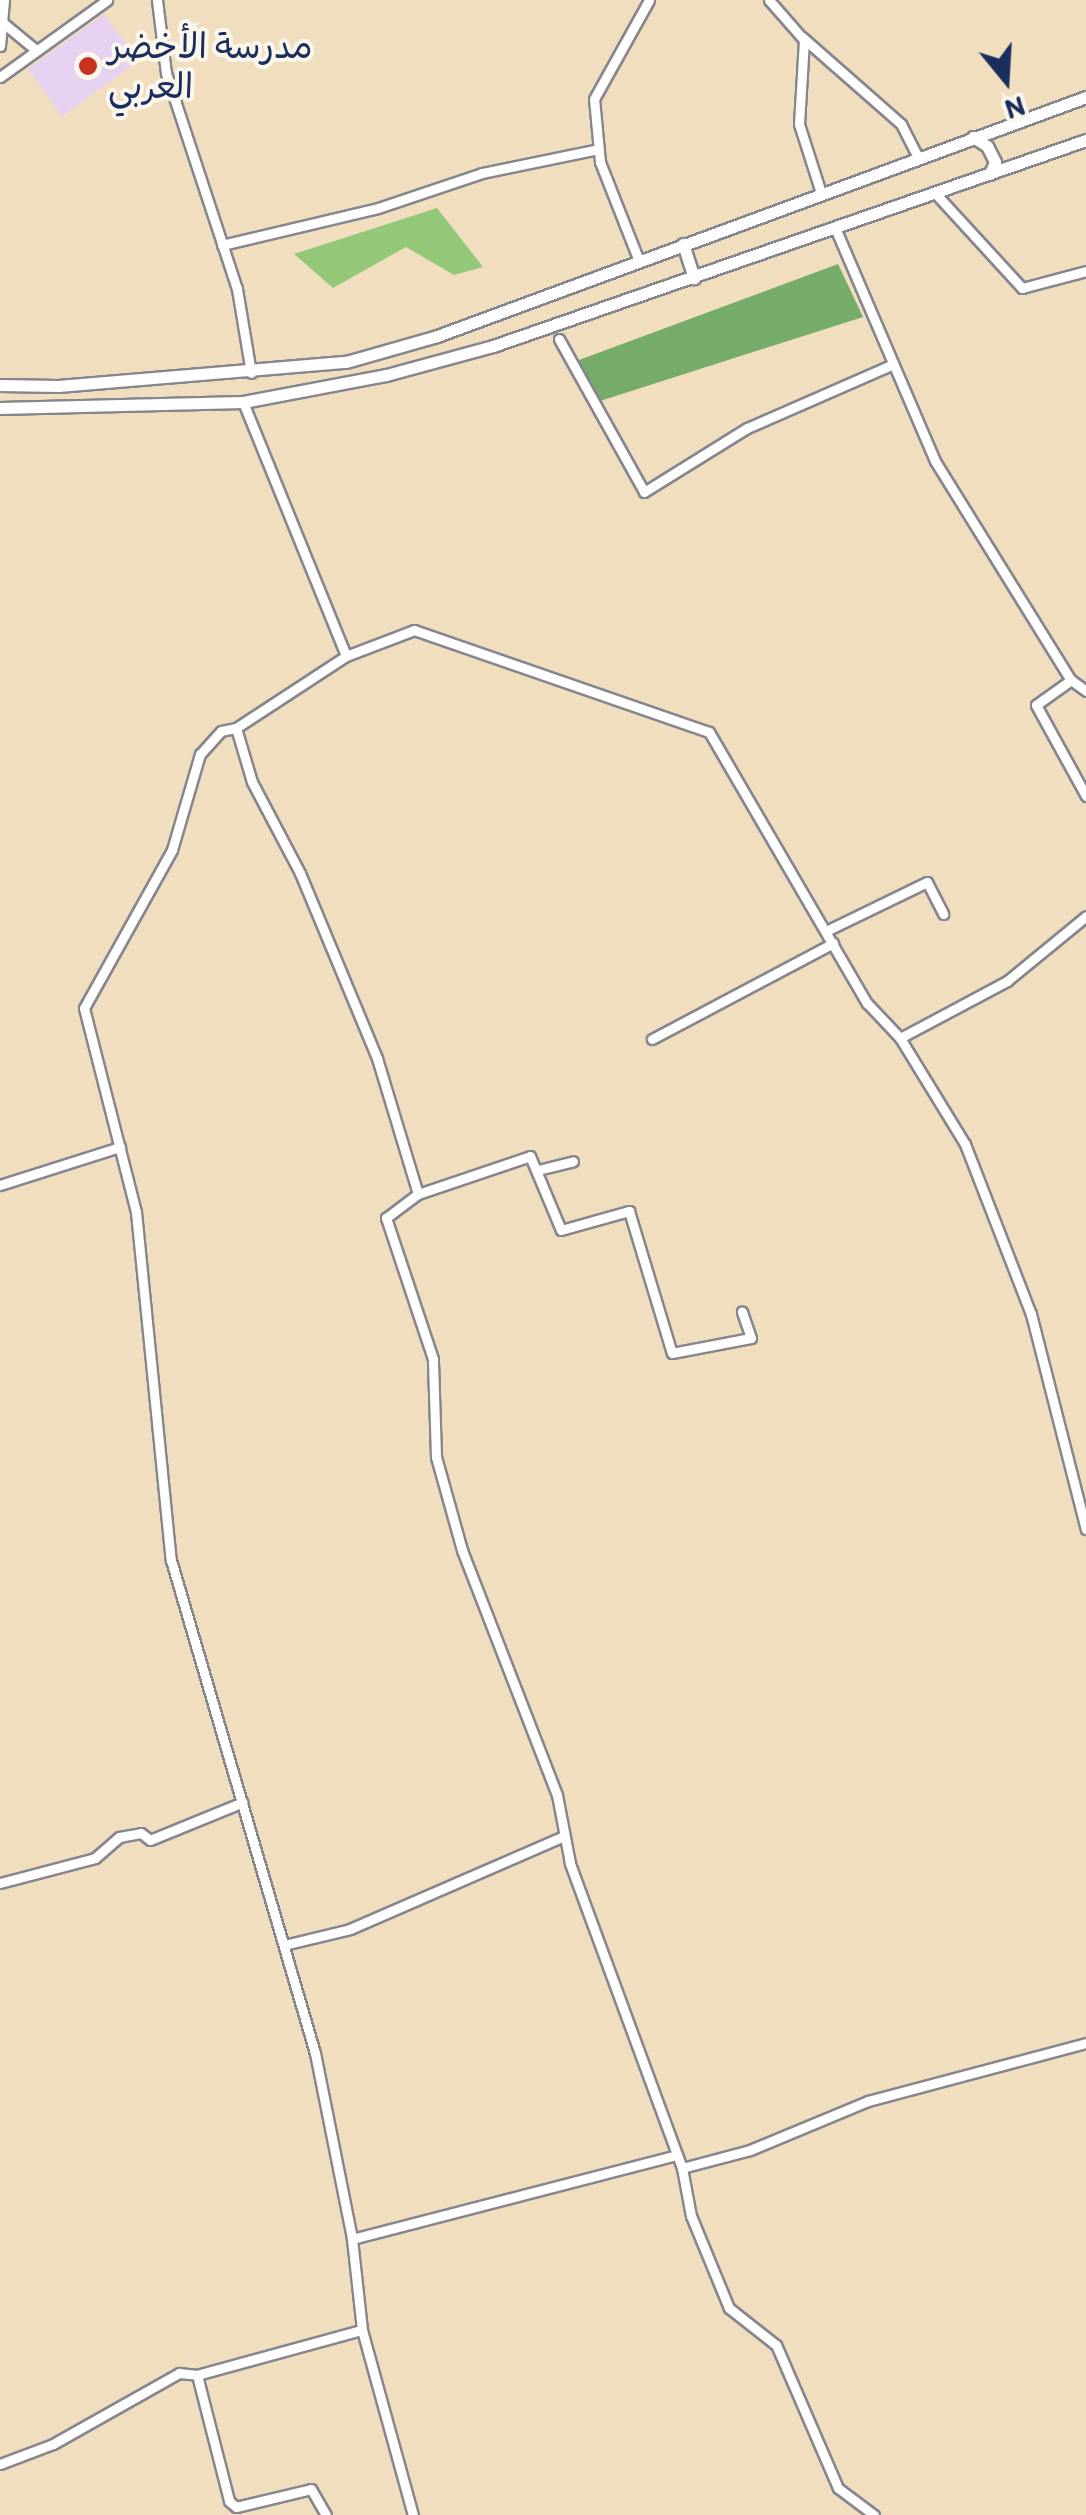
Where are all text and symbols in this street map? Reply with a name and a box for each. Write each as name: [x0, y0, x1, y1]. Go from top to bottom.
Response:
place label: مدرسة الأخضر العربي: [108, 25, 313, 107]
north arrow: [956, 30, 1056, 130]
marker: مدرسة الأخضر العربي: [77, 55, 99, 77]
text: N: [1001, 89, 1030, 128]

